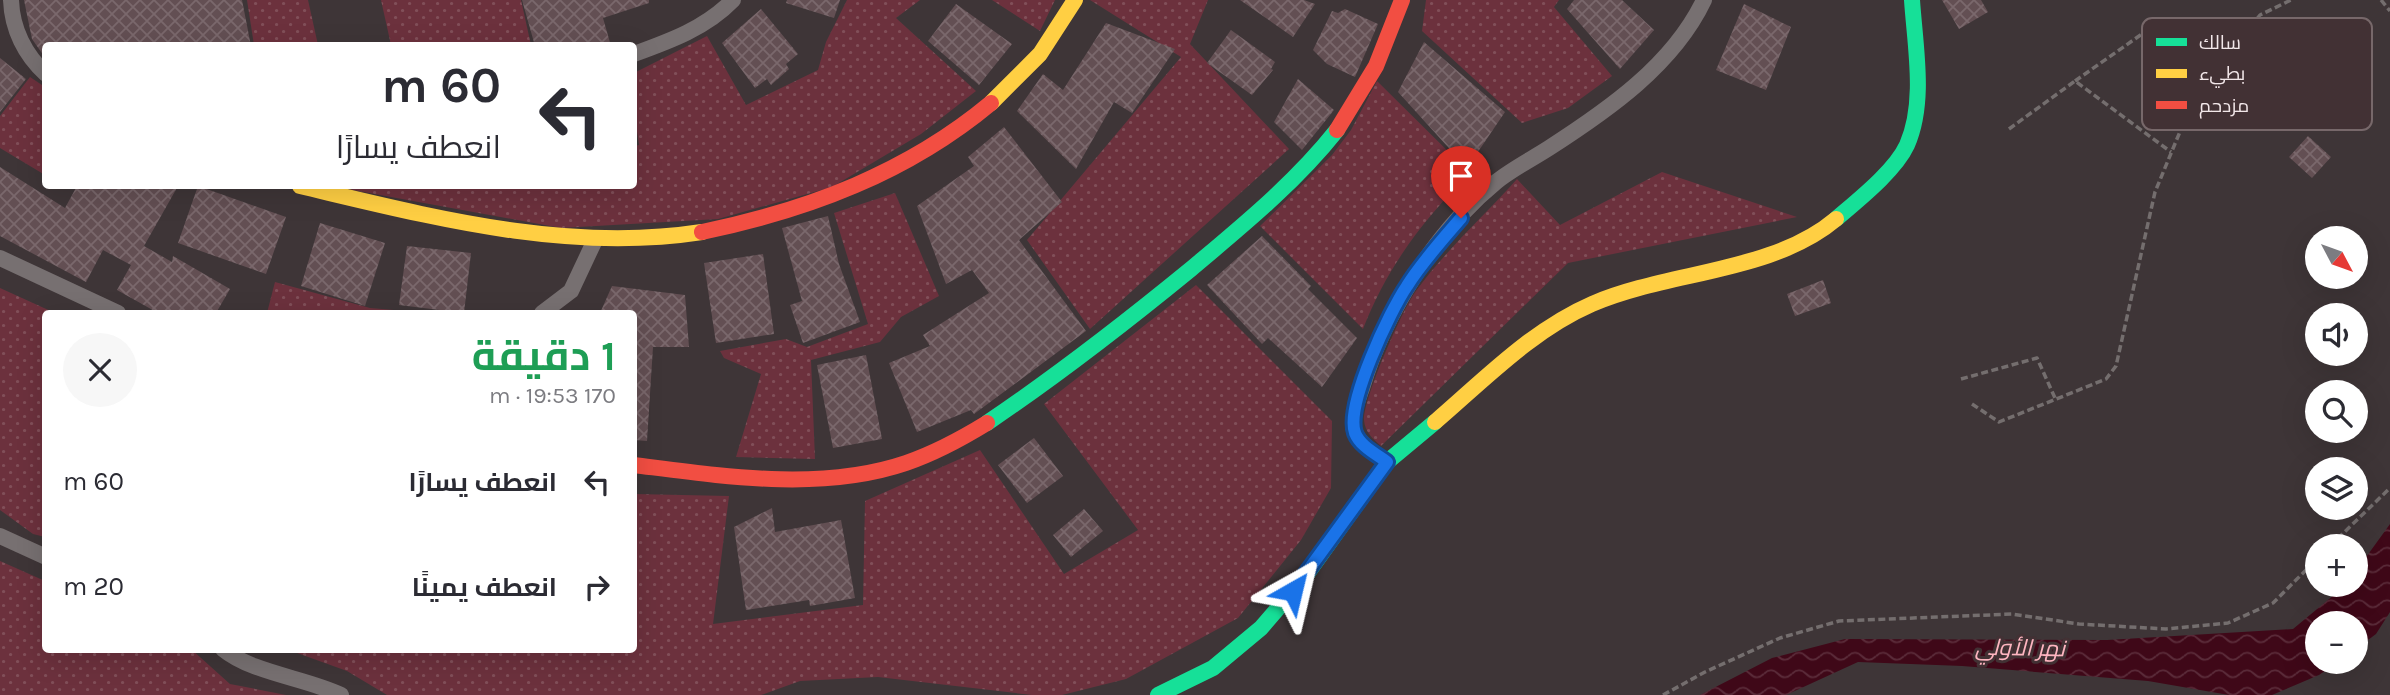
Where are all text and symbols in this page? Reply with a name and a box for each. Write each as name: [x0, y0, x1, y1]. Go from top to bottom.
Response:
legend: [2142, 18, 2372, 130]
text: سالك: [2199, 32, 2241, 54]
text: 60 m: [381, 57, 501, 114]
text: بطيء: [2199, 63, 2245, 88]
icon: left: [525, 70, 616, 161]
text: مزدحم: [2199, 95, 2249, 119]
text: انعطف يسارًا: [336, 129, 501, 166]
pin: [1431, 146, 1491, 218]
icon: arrive: [1442, 157, 1480, 195]
north arrow: [2305, 226, 2368, 289]
map controls: [2305, 226, 2368, 674]
button: sound: [2305, 303, 2368, 366]
text: 1 دقيقة: [472, 331, 616, 381]
button: close: [63, 333, 137, 407]
button: search: [2305, 380, 2368, 443]
text: 170 m · 19:53: [489, 382, 616, 409]
button: layers: [2305, 457, 2368, 520]
icon: left: [578, 463, 616, 501]
text: 60 m: [63, 466, 124, 497]
text: انعطف يسارًا: [409, 467, 557, 498]
button: +: [2305, 534, 2368, 597]
position arrow: [1256, 554, 1330, 628]
icon: right: [578, 568, 616, 606]
text: 20 m: [63, 571, 124, 602]
text: انعطف يمينًا: [412, 572, 557, 603]
button: −: [2305, 611, 2368, 674]
water label: نهر الأولي: [1975, 634, 2068, 666]

